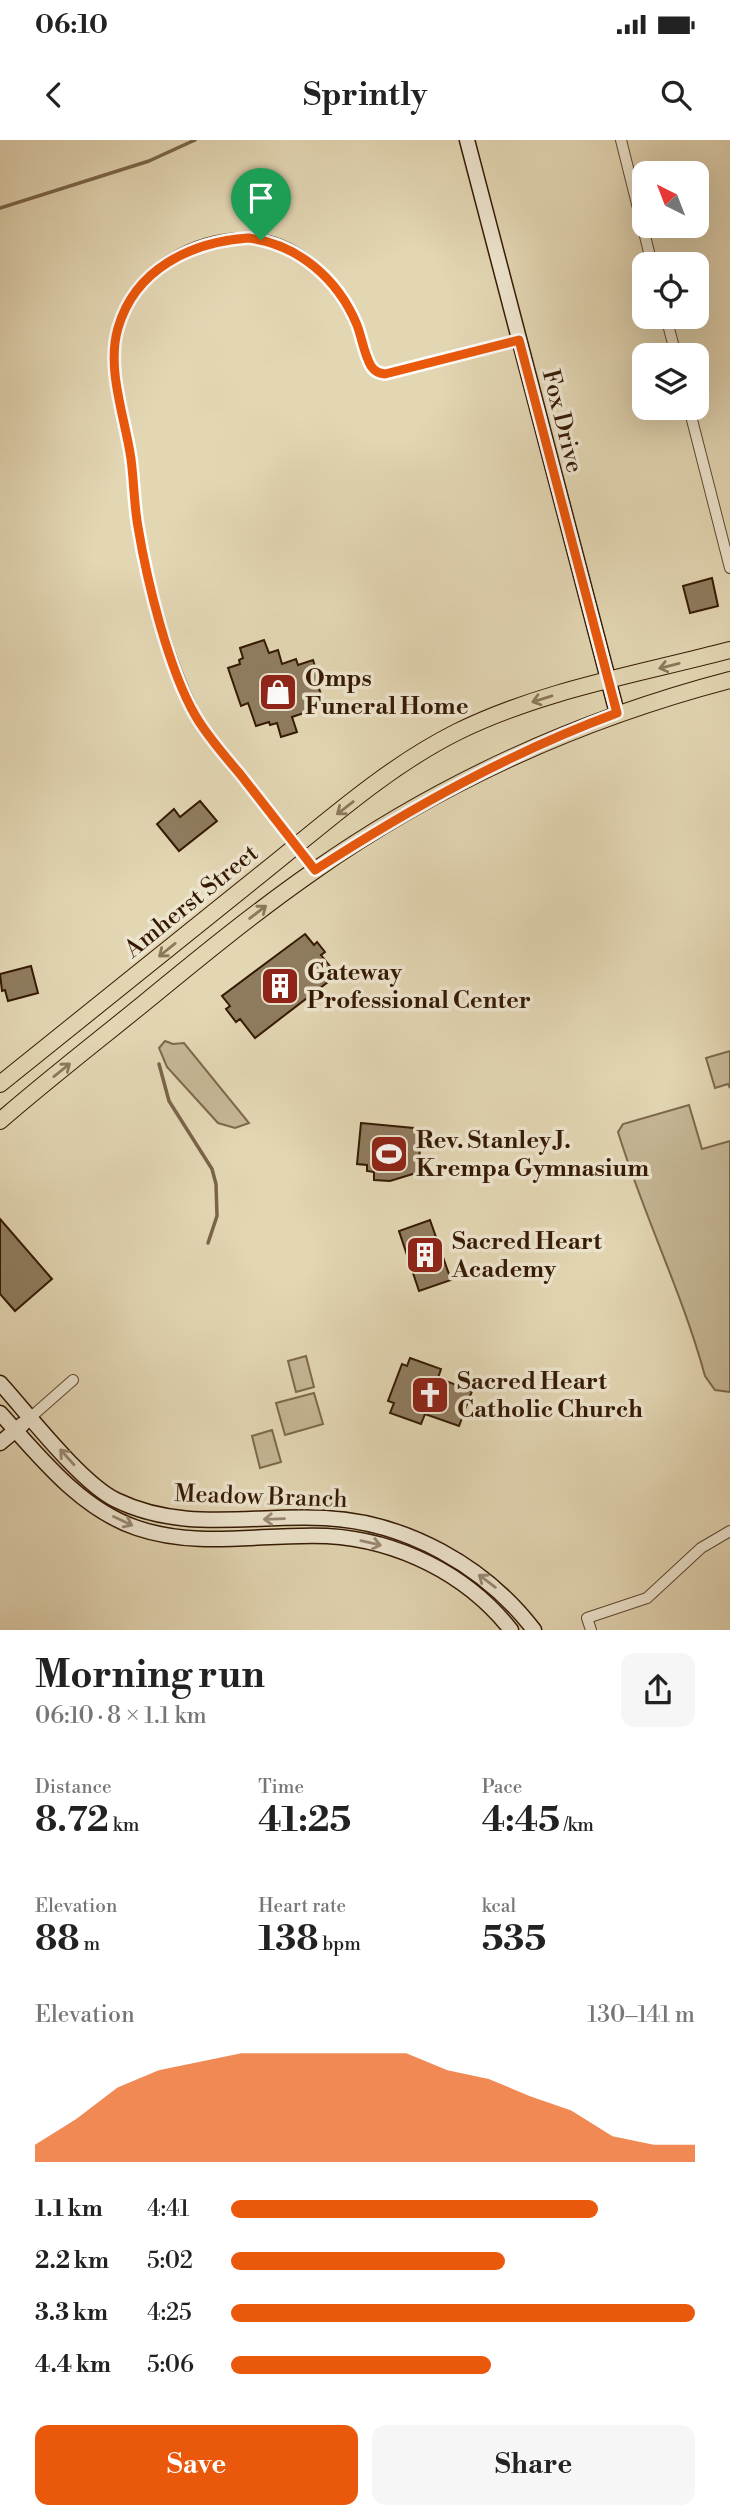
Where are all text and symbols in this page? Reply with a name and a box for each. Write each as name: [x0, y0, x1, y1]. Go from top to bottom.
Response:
text: 06:10: [35, 9, 108, 41]
text: Sprintly: [303, 75, 427, 115]
icon: back: [35, 76, 73, 114]
icon: search: [657, 76, 695, 114]
north arrow: [632, 161, 709, 238]
map controls: [632, 161, 709, 420]
pin: [231, 168, 291, 240]
icon: arrive: [242, 179, 280, 217]
button: locate: [632, 252, 709, 329]
button: layers: [632, 343, 709, 420]
street label: Fox Drive: [535, 367, 589, 476]
one-way arrow: [658, 660, 681, 673]
place label: Omps Funeral Home: [305, 664, 469, 722]
shop icon: Omps Funeral Home: [257, 671, 299, 713]
one-way arrow: [531, 693, 553, 706]
one-way arrow: [336, 801, 354, 816]
street label: Amherst Street: [118, 838, 265, 966]
one-way arrow: [249, 905, 267, 920]
one-way arrow: [158, 943, 177, 958]
place label: Gateway Professional Center: [307, 958, 531, 1016]
building icon: Gateway Professional Center: [259, 965, 301, 1007]
one-way arrow: [52, 1062, 70, 1077]
place label: Rev. Stanley J. Krempa Gymnasium: [416, 1126, 649, 1184]
sports icon: Rev. Stanley J. Krempa Gymnasium: [368, 1133, 410, 1175]
place label: Sacred Heart Academy: [451, 1227, 602, 1285]
building icon: Sacred Heart Academy: [404, 1234, 446, 1276]
place label: Sacred Heart Catholic Church: [457, 1367, 643, 1425]
church icon: Sacred Heart Catholic Church: [409, 1374, 451, 1416]
one-way arrow: [59, 1448, 75, 1466]
street label: Meadow Branch: [174, 1479, 348, 1515]
one-way arrow: [263, 1512, 286, 1526]
one-way arrow: [112, 1515, 133, 1529]
one-way arrow: [359, 1537, 382, 1551]
one-way arrow: [478, 1574, 497, 1589]
text: Morning run: [35, 1652, 265, 1699]
button: share: [621, 1653, 695, 1727]
text: 06:10 · 8 × 1.1 km: [35, 1702, 207, 1730]
text: Distance: [35, 1775, 112, 1799]
text: Time: [258, 1775, 304, 1799]
text: Pace: [482, 1775, 522, 1799]
text: 8.72: [35, 1799, 109, 1842]
text: 41:25: [258, 1799, 351, 1842]
text: 4:45: [482, 1799, 560, 1842]
text: km: [109, 1813, 139, 1837]
text: /km: [560, 1813, 594, 1837]
text: Elevation: [35, 1894, 117, 1918]
text: Heart rate: [258, 1894, 346, 1918]
text: kcal: [482, 1894, 516, 1918]
text: 88: [35, 1918, 80, 1961]
text: 138: [258, 1918, 319, 1961]
text: 535: [482, 1918, 546, 1961]
text: m: [80, 1932, 100, 1956]
text: bpm: [319, 1932, 361, 1956]
text: Elevation: [35, 2001, 135, 2029]
text: 130–141 m: [587, 2001, 695, 2029]
text: 1.1 km: [35, 2195, 103, 2223]
text: 4:41: [147, 2195, 189, 2223]
text: 2.2 km: [35, 2247, 109, 2275]
text: 5:02: [147, 2247, 193, 2275]
text: 3.3 km: [35, 2299, 108, 2327]
text: 4:25: [147, 2299, 192, 2327]
text: 4.4 km: [35, 2351, 111, 2379]
text: 5:06: [147, 2351, 194, 2379]
button: Save: [35, 2425, 358, 2505]
button: Share: [372, 2425, 695, 2505]

